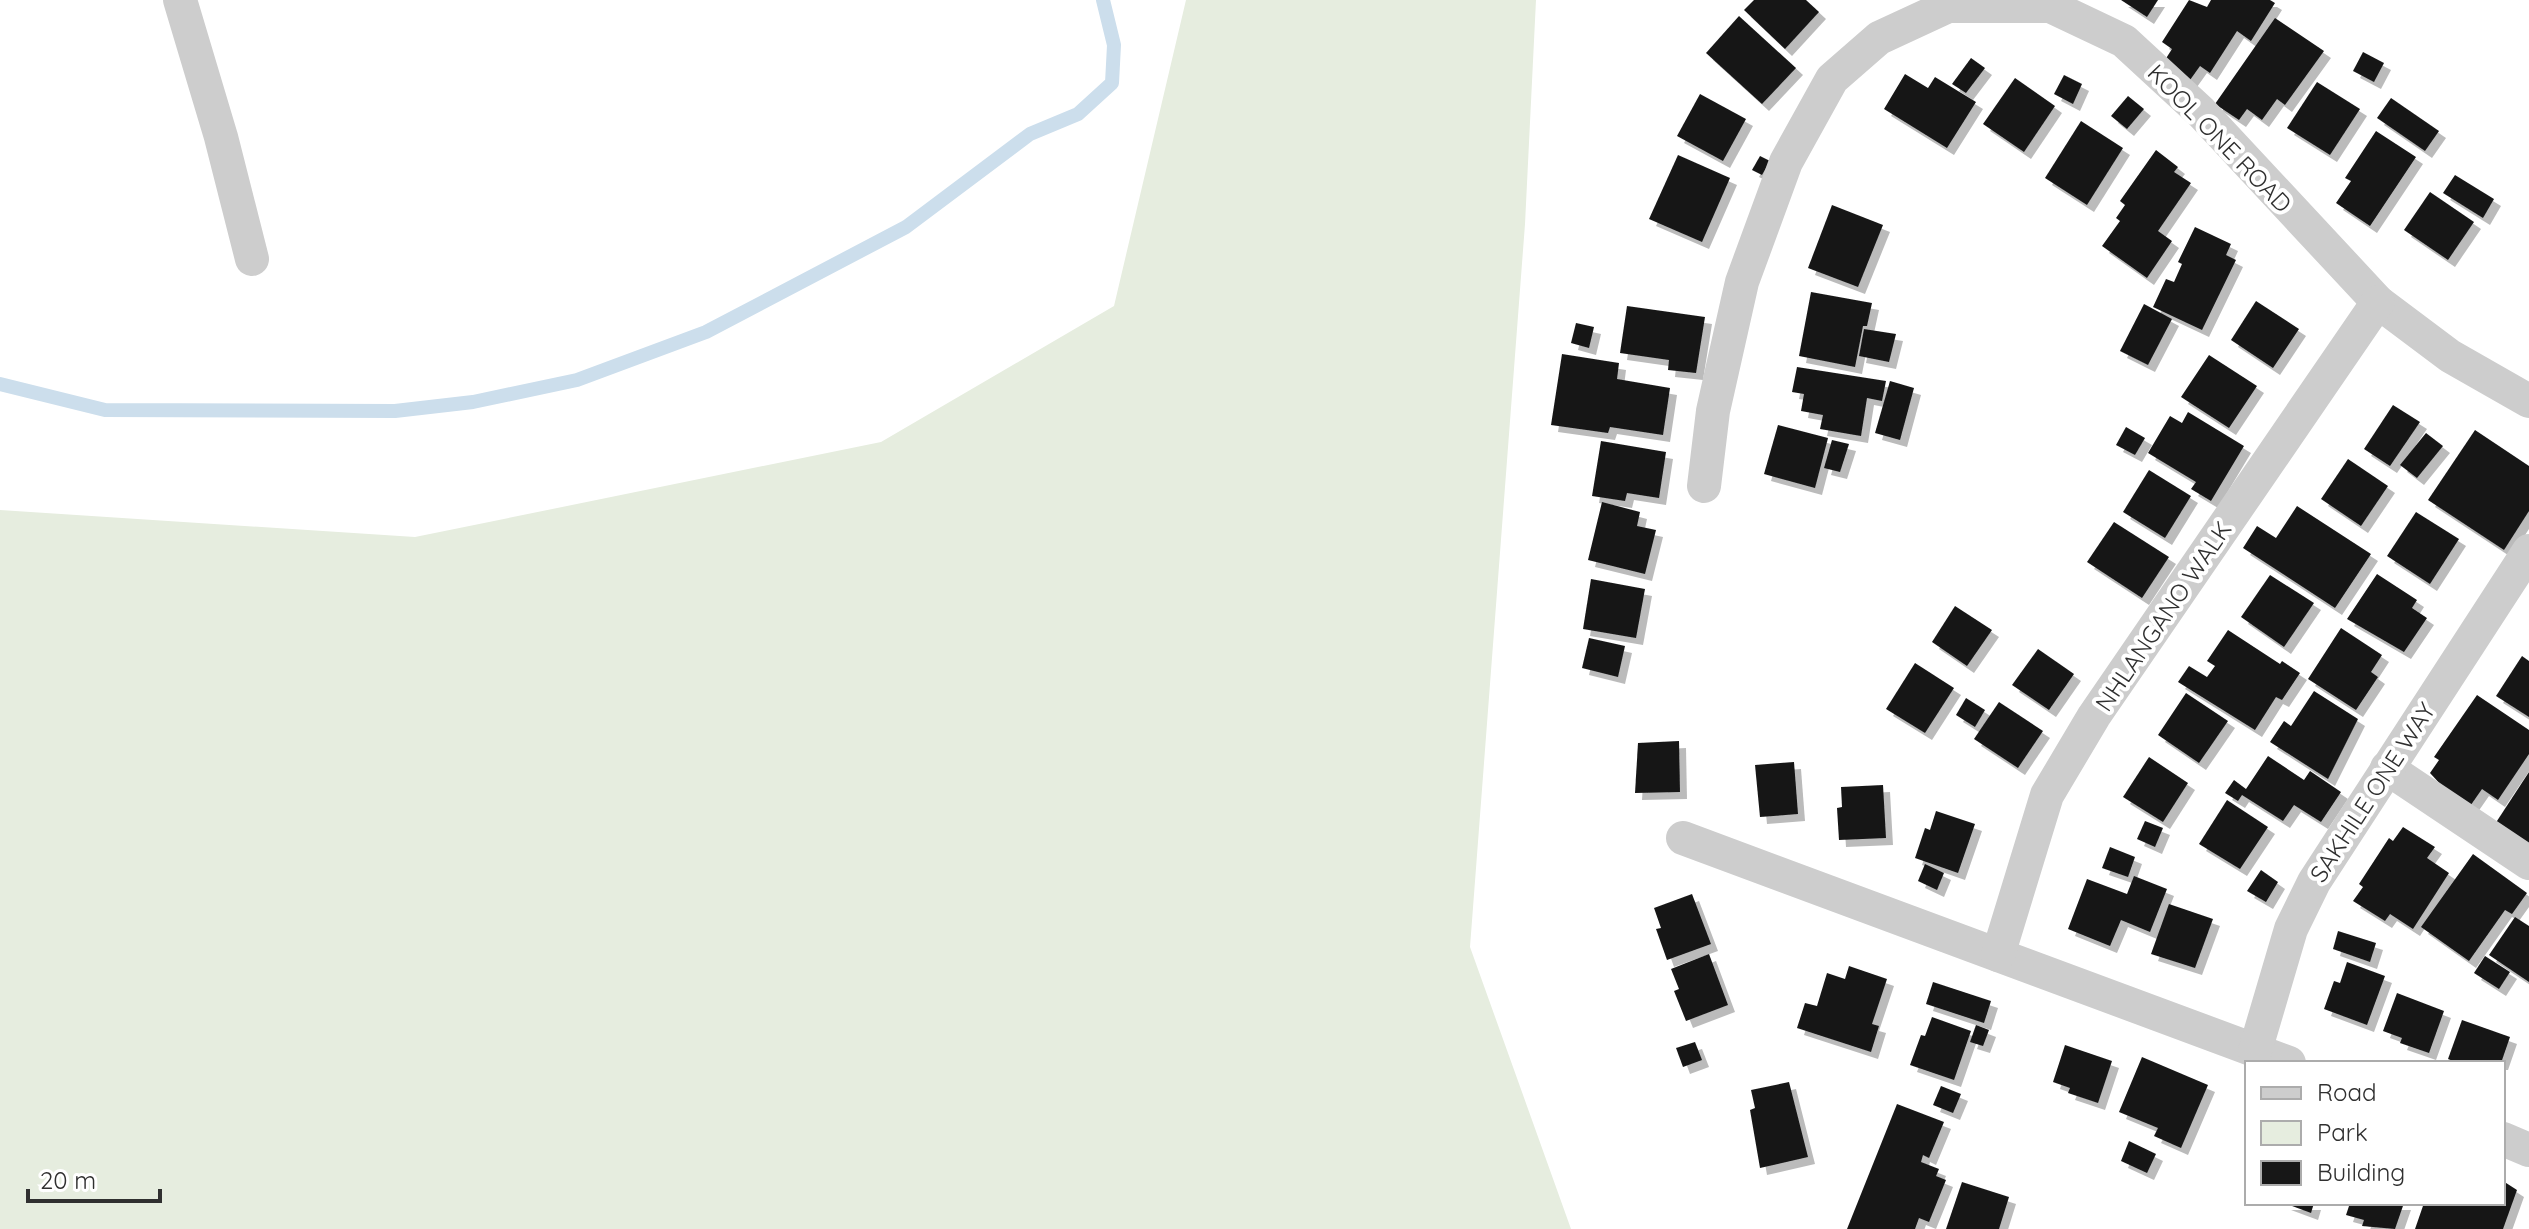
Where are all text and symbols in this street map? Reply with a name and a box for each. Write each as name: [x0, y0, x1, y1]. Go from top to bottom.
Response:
street label: KOOL ONE ROAD: [2142, 58, 2298, 218]
street label: NHLANGANO WALK: [2088, 515, 2238, 717]
street label: SAKHILE ONE WAY: [2303, 697, 2441, 887]
legend: [2245, 1061, 2505, 1205]
text: Road: [2317, 1077, 2377, 1107]
text: Park: [2317, 1117, 2368, 1147]
scale bar: [28, 1153, 160, 1203]
text: Building: [2317, 1157, 2405, 1187]
text: 20 m: [40, 1165, 96, 1195]

